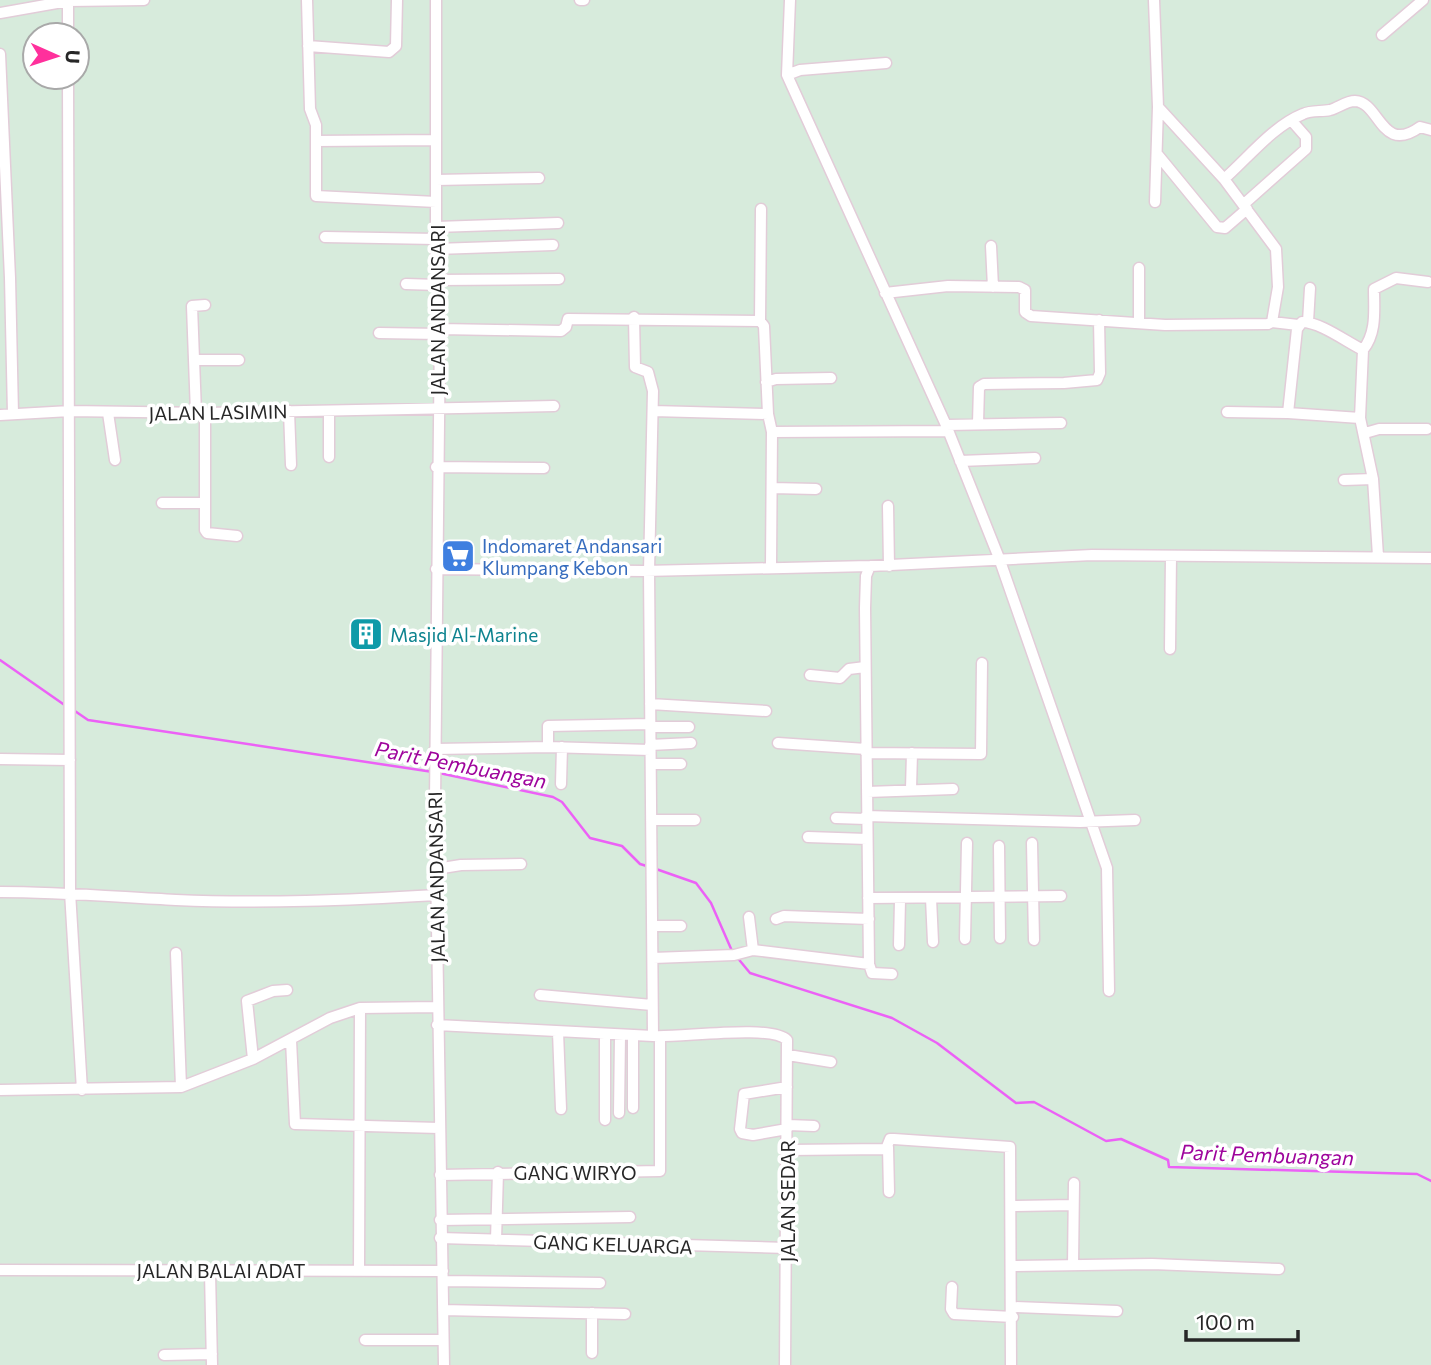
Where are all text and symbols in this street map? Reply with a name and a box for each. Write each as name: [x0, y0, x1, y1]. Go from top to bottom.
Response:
north arrow: [21, 21, 91, 91]
text: U: [62, 49, 85, 64]
street label: JALAN ANDANSARI: [426, 224, 449, 396]
street label: JALAN LASIMIN: [148, 399, 288, 425]
place label: Indomaret Andansari Klumpang Kebon: [482, 534, 662, 579]
supermarket icon: Indomaret Andansari Klumpang Kebon: [439, 537, 477, 575]
building icon: Masjid Al-Marine: [347, 615, 385, 653]
place label: Masjid Al-Marine: [390, 623, 538, 646]
water label: Parit Pembuangan: [373, 735, 549, 793]
street label: JALAN ANDANSARI: [423, 791, 449, 963]
water label: Parit Pembuangan: [1180, 1138, 1354, 1170]
street label: JALAN SEDAR: [776, 1140, 799, 1262]
street label: GANG WIRYO: [513, 1161, 637, 1184]
street label: GANG KELUARGA: [533, 1230, 693, 1258]
street label: JALAN BALAI ADAT: [136, 1259, 306, 1282]
scale bar: [1186, 1298, 1298, 1342]
text: 100 m: [1196, 1309, 1255, 1334]

